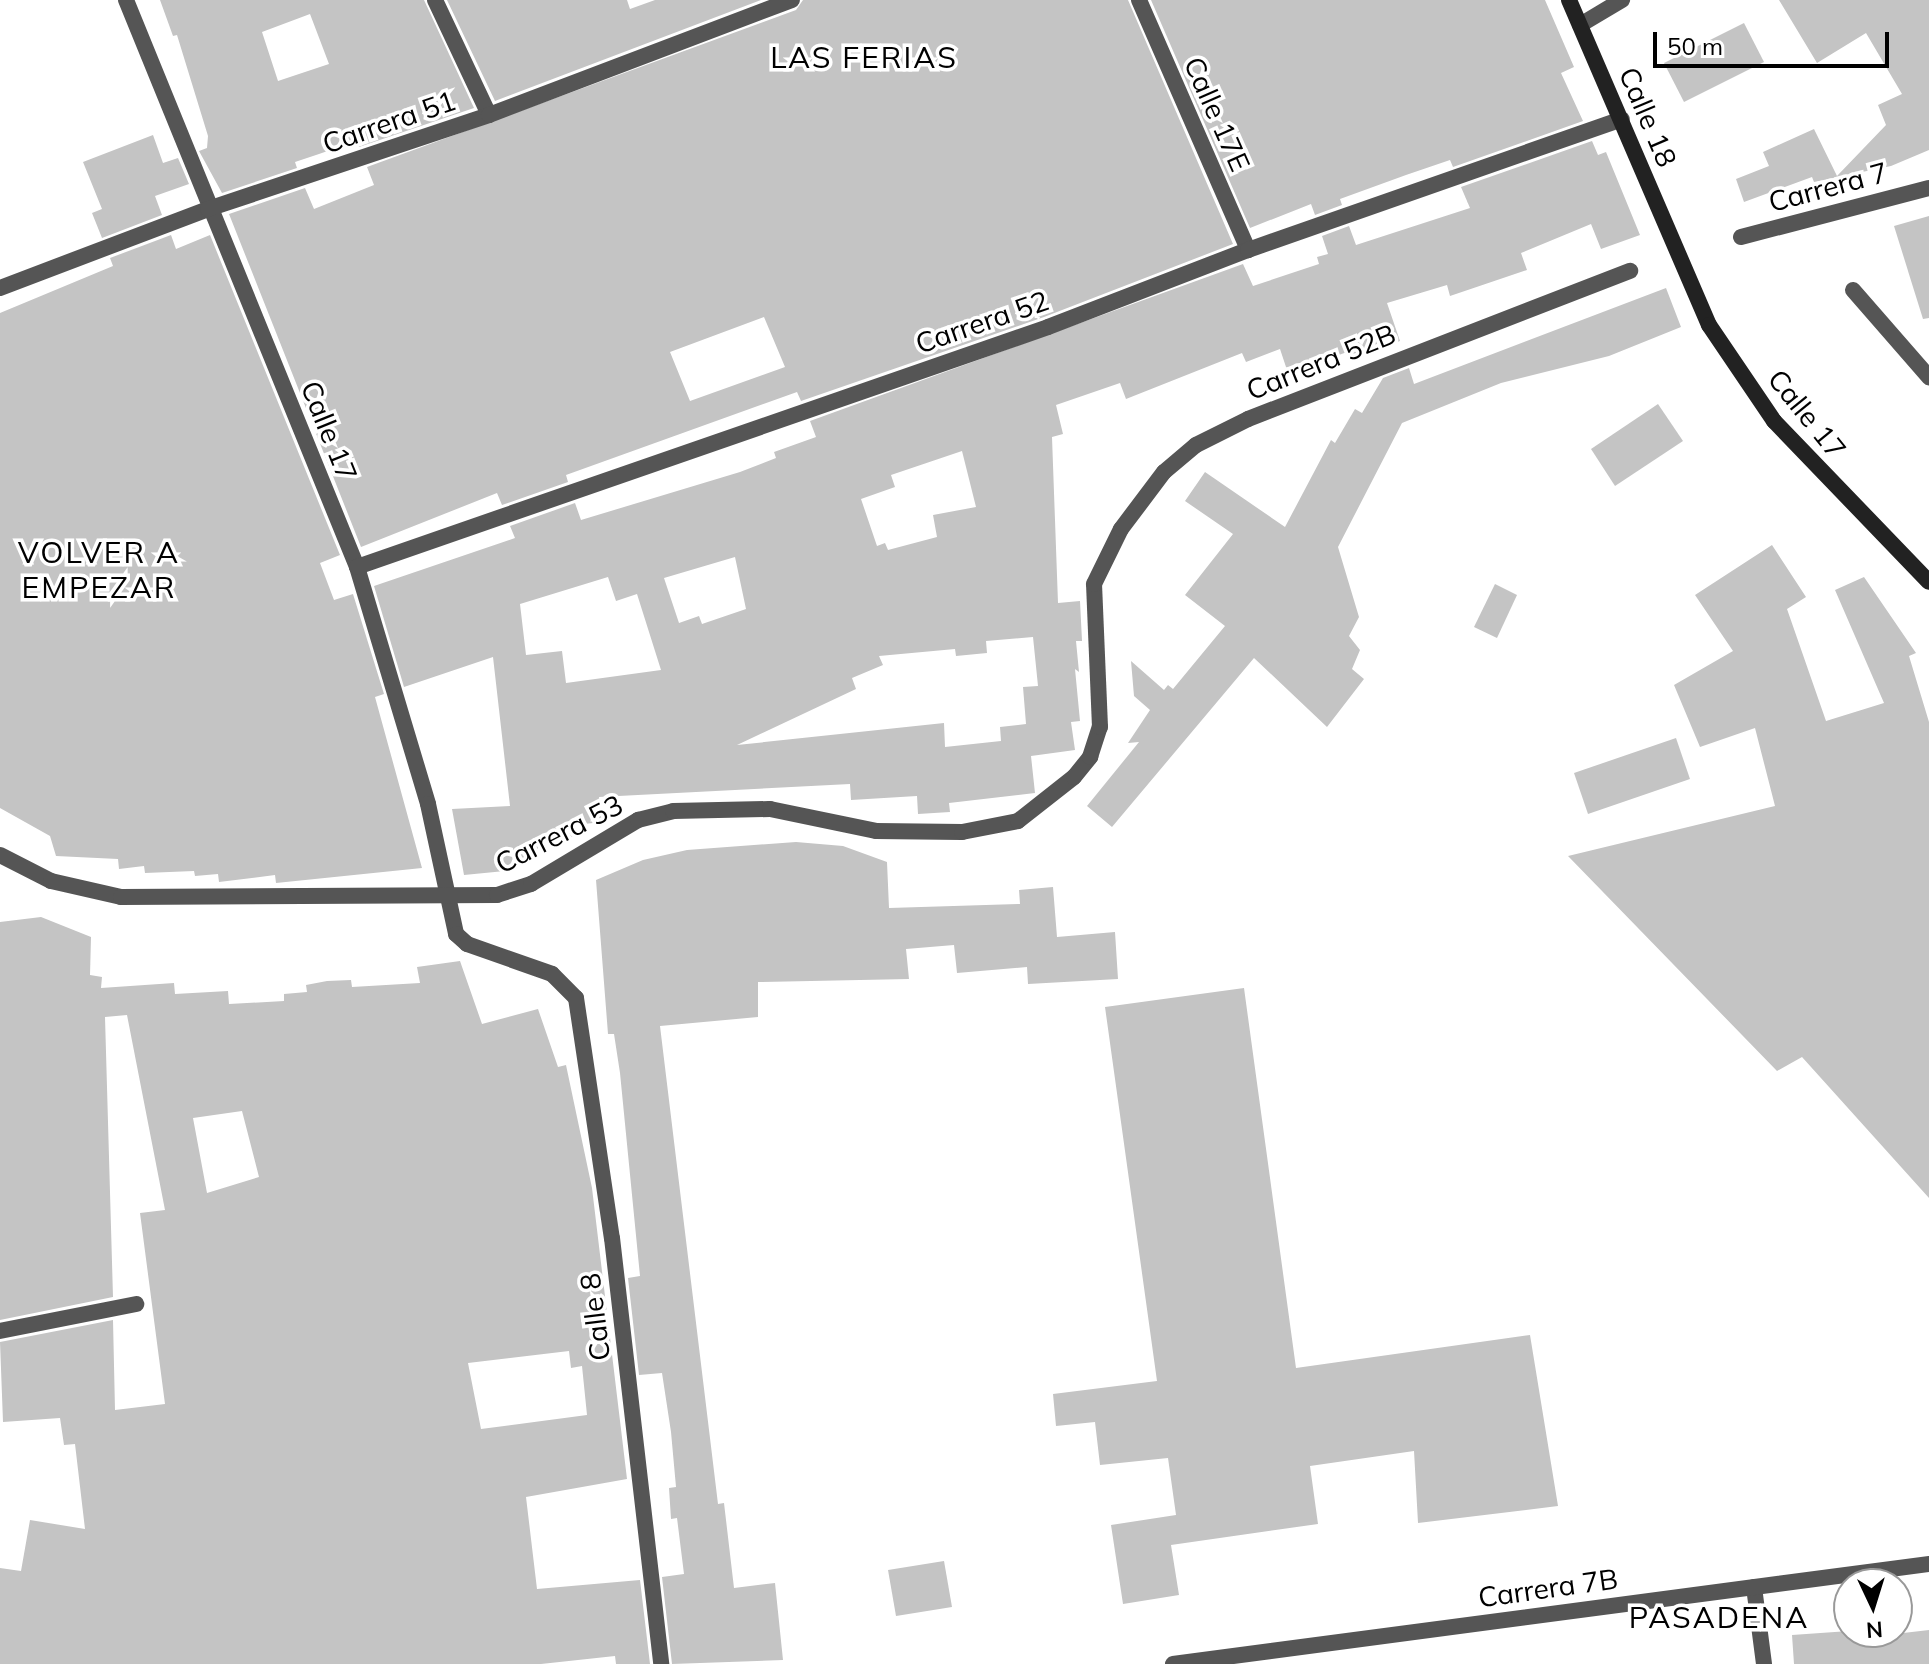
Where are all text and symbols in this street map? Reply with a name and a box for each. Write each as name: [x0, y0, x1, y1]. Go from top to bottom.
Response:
scale bar: [1657, 16, 1893, 66]
text: 50 m: [1667, 31, 1723, 61]
district label: LAS FERIAS: [770, 39, 958, 75]
street label: Calle 17E: [1177, 52, 1257, 176]
street label: Calle 18: [1612, 62, 1684, 172]
street label: Carrera 51: [318, 84, 460, 160]
street label: Carrera 7: [1765, 155, 1891, 219]
street label: Carrera 52: [911, 284, 1053, 360]
street label: Carrera 52B: [1242, 317, 1400, 407]
street label: Calle 17: [1761, 363, 1853, 465]
street label: Calle 17: [294, 376, 364, 486]
district label: VOLVER A EMPEZAR: [18, 534, 180, 604]
street label: Carrera 53: [490, 788, 628, 880]
street label: Calle 8: [573, 1271, 617, 1363]
street label: Carrera 7B: [1476, 1562, 1620, 1614]
north arrow: [1833, 1568, 1913, 1648]
district label: PASADENA: [1629, 1599, 1809, 1635]
text: N: [1865, 1615, 1884, 1644]

